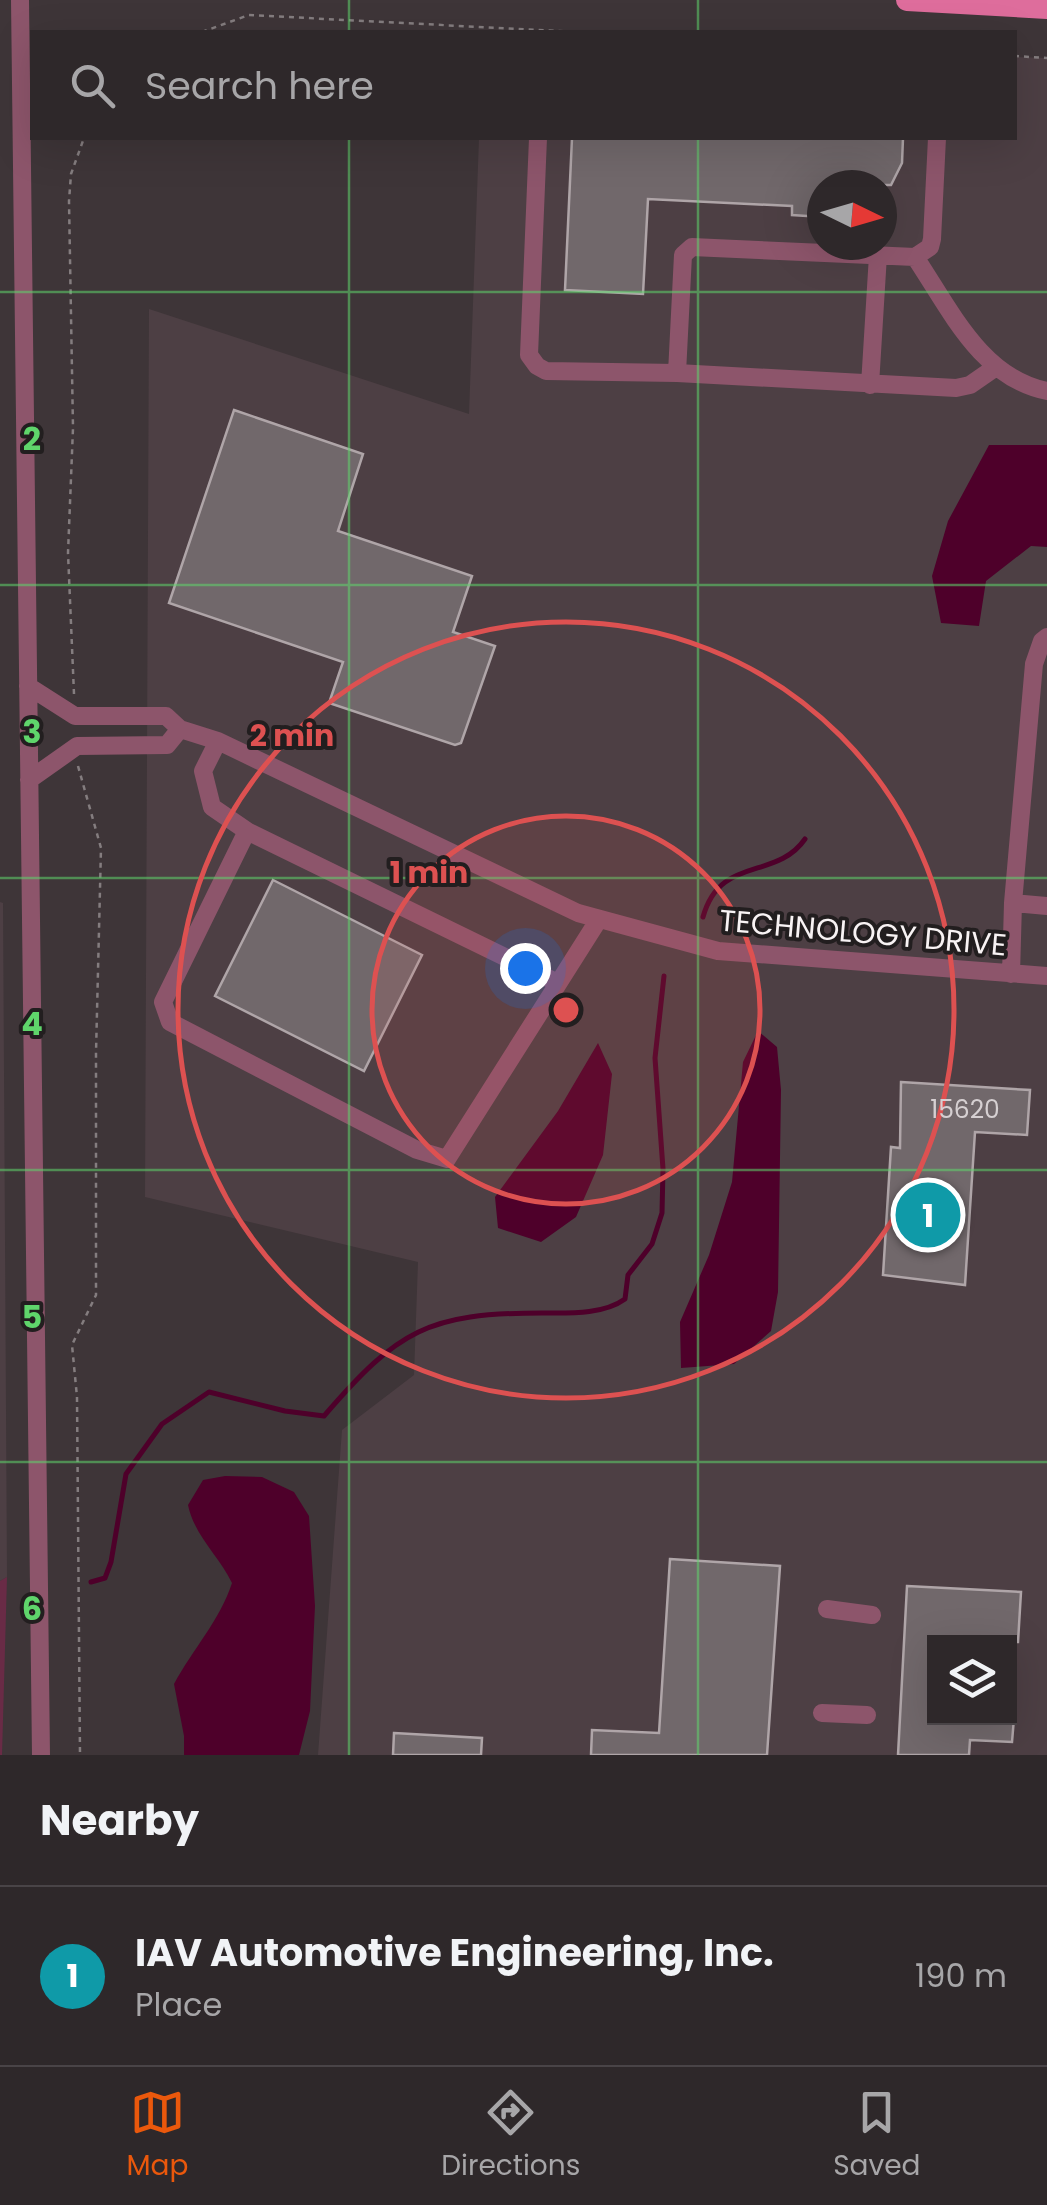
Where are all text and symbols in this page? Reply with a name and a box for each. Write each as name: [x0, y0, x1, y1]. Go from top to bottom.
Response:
search box: [30, 30, 1017, 140]
icon: search: [65, 58, 120, 113]
text: Search here: [145, 59, 374, 112]
north arrow: [807, 170, 897, 260]
text: 2: [23, 416, 41, 461]
text: 3: [22, 709, 42, 754]
text: 2 min: [250, 714, 334, 757]
text: 1 min: [390, 851, 468, 894]
street label: TECHNOLOGY DRIVE: [718, 899, 1008, 966]
your location: [500, 943, 551, 994]
centre of rings: [548, 992, 584, 1028]
text: 4: [21, 1001, 43, 1046]
house number: 15620: [930, 1092, 1000, 1127]
pin: 1: [896, 1178, 960, 1252]
text: 5: [22, 1294, 42, 1339]
text: 6: [22, 1586, 42, 1631]
map controls: [927, 1635, 1017, 1725]
button: layers: [927, 1635, 1017, 1725]
text: Nearby: [40, 1791, 199, 1850]
text: IAV Automotive Engineering, Inc.: [135, 1926, 774, 1979]
text: 1: [66, 1953, 79, 1998]
text: 190 m: [915, 1953, 1007, 1998]
text: Place: [135, 1982, 222, 2027]
tab: Map: [126, 2085, 188, 2187]
tab: Directions: [441, 2085, 580, 2187]
tab: Saved: [833, 2085, 921, 2187]

